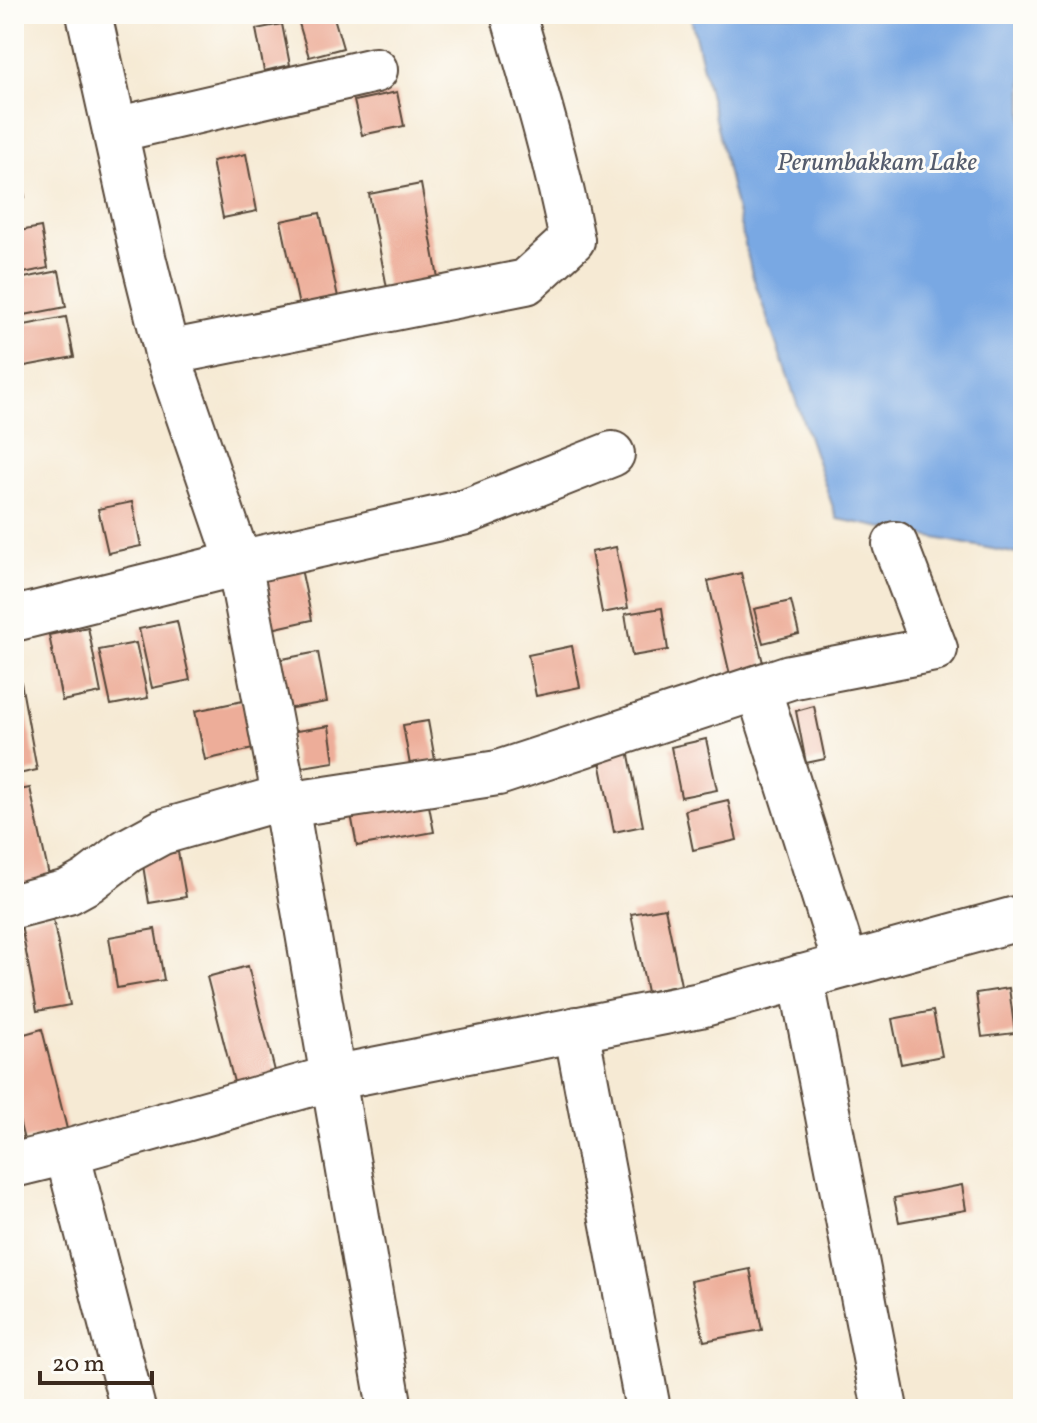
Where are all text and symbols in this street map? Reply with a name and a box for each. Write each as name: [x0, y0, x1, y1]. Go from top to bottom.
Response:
water label: Perumbakkam Lake: [777, 145, 978, 181]
scale bar: [40, 1335, 152, 1385]
text: 20 m: [52, 1348, 105, 1382]

